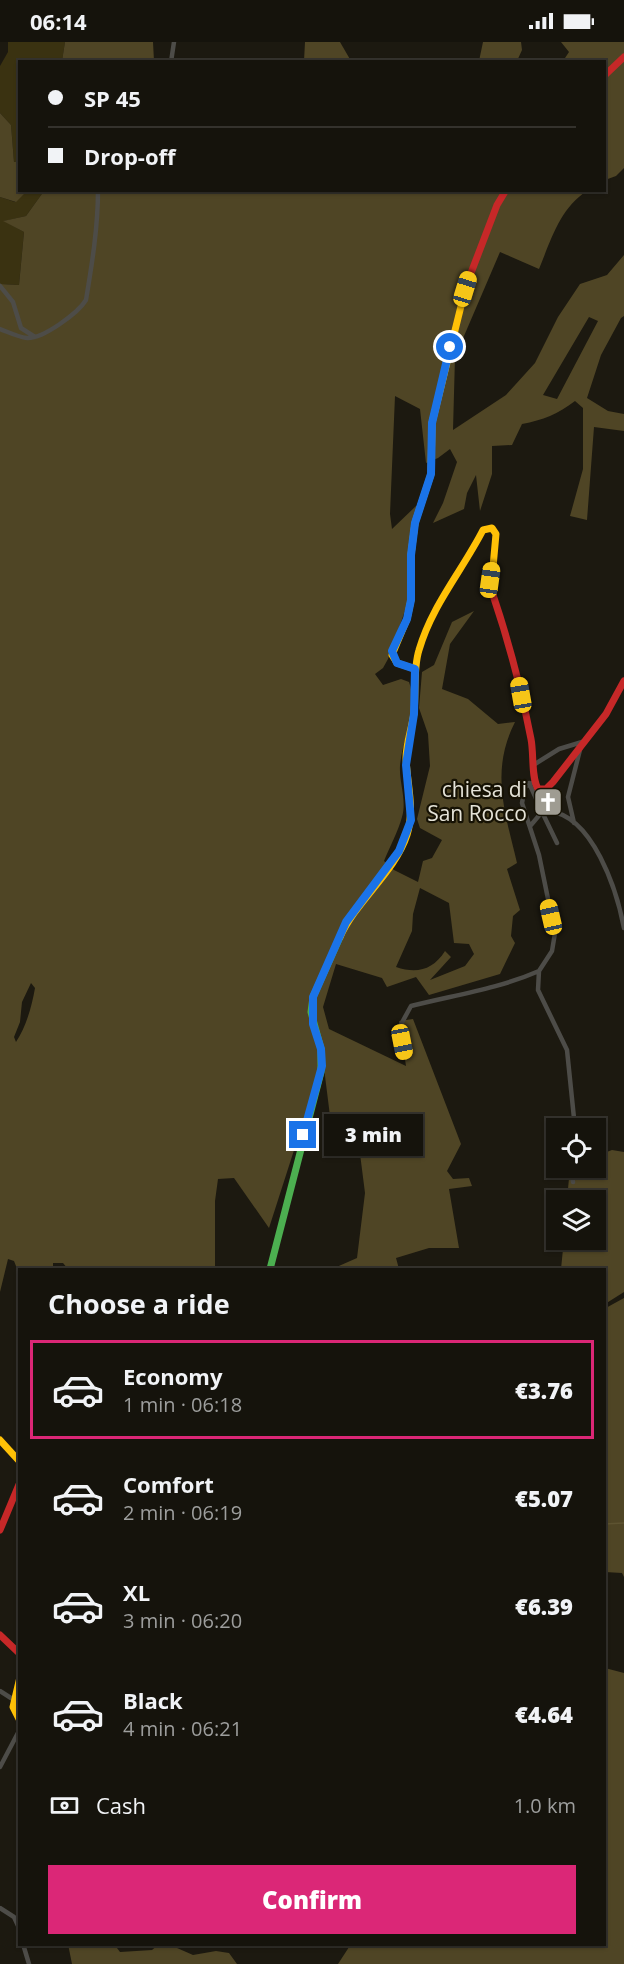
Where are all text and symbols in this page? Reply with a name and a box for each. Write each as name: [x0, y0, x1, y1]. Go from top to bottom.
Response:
text: 06:14: [30, 6, 87, 36]
text: SP 45: [84, 83, 141, 113]
text: Drop-off: [84, 141, 176, 171]
car: [451, 269, 479, 309]
route start: [436, 333, 463, 360]
car: [479, 561, 501, 599]
car: [509, 676, 533, 714]
place label: chiesa di San Rocco: [427, 775, 527, 827]
church icon: chiesa di San Rocco: [532, 786, 564, 818]
car: [538, 897, 564, 937]
car: [390, 1023, 414, 1061]
callout: 3 min: [324, 1114, 423, 1156]
map controls: [546, 1118, 606, 1250]
button: locate: [546, 1118, 606, 1178]
route end: [289, 1121, 316, 1148]
text: 3 min: [345, 1121, 402, 1148]
button: layers: [546, 1190, 606, 1250]
text: Choose a ride: [48, 1285, 230, 1322]
text: Economy: [123, 1361, 222, 1391]
icon: car: [51, 1363, 105, 1417]
text: €3.76: [515, 1375, 573, 1405]
text: 1 min · 06:18: [123, 1391, 242, 1418]
text: Comfort: [123, 1469, 214, 1499]
icon: car: [51, 1471, 105, 1525]
text: €5.07: [515, 1483, 573, 1513]
text: 2 min · 06:19: [123, 1499, 242, 1526]
text: XL: [123, 1577, 150, 1607]
icon: car: [51, 1579, 105, 1633]
text: €6.39: [515, 1591, 573, 1621]
text: 3 min · 06:20: [123, 1607, 242, 1634]
text: Black: [123, 1685, 183, 1715]
icon: car: [51, 1687, 105, 1741]
text: €4.64: [515, 1699, 573, 1729]
text: 4 min · 06:21: [123, 1715, 242, 1742]
icon: cash: [48, 1789, 81, 1822]
text: Cash: [96, 1790, 146, 1820]
text: 1.0 km: [514, 1792, 576, 1819]
button: Confirm: [48, 1865, 576, 1934]

